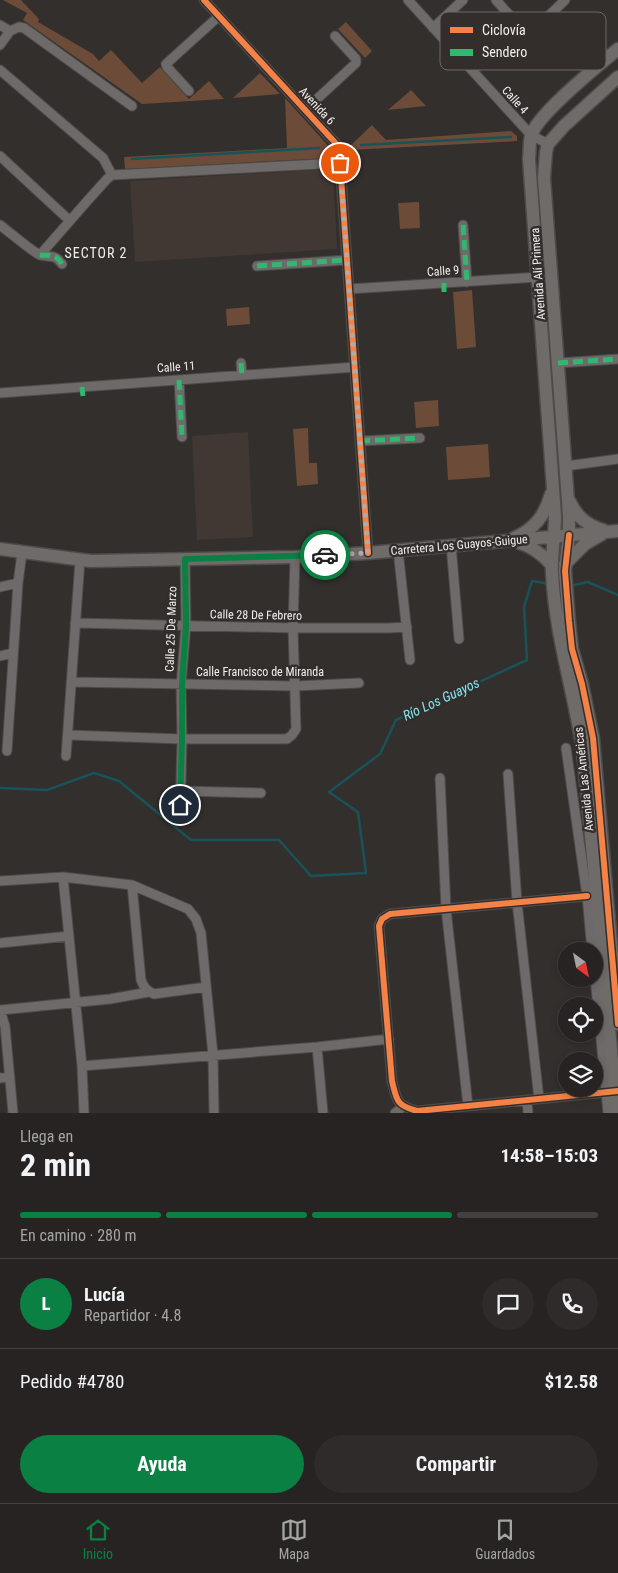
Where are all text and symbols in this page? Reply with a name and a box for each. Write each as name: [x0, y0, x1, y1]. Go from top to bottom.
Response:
legend: [440, 12, 606, 70]
text: Ciclovía: [482, 22, 526, 38]
text: Sendero: [482, 44, 527, 60]
street label: Calle 4: [499, 83, 531, 117]
street label: Avenida 6: [296, 84, 338, 128]
pin: [319, 142, 361, 184]
icon: bag: [326, 149, 354, 177]
street label: Avenida Alí Primera: [528, 227, 548, 321]
district label: SECTOR 2: [64, 245, 128, 261]
street label: Calle 9: [426, 263, 460, 279]
street label: Calle 11: [156, 359, 196, 375]
courier: [300, 530, 350, 580]
street label: Carretera Los Guayos-Guigue: [390, 532, 528, 558]
icon: car: [311, 541, 339, 569]
street label: Calle 25 De Marzo: [163, 586, 179, 672]
street label: Calle 28 De Febrero: [210, 607, 302, 623]
street label: Calle Francisco de Miranda: [196, 665, 324, 679]
water label: Río Los Guayos: [400, 674, 482, 724]
street label: Avenida Las Américas: [572, 726, 596, 832]
pin: [159, 784, 201, 826]
icon: home: [166, 791, 194, 819]
north arrow: [558, 942, 602, 988]
map controls: [558, 942, 603, 1097]
button: locate: [558, 997, 603, 1042]
button: layers: [558, 1052, 603, 1097]
text: Llega en: [20, 1127, 73, 1146]
text: 14:58–15:03: [500, 1144, 598, 1167]
text: 2 min: [20, 1146, 91, 1184]
text: En camino · 280 m: [20, 1226, 137, 1245]
button: chat: [482, 1278, 534, 1330]
button: phone: [546, 1278, 598, 1330]
text: Lucía: [84, 1283, 125, 1306]
text: L: [41, 1292, 51, 1315]
text: Repartidor · 4.8: [84, 1306, 181, 1325]
text: Pedido #4780: [20, 1370, 124, 1393]
text: $12.58: [544, 1370, 598, 1393]
button: Ayuda: [20, 1435, 304, 1493]
button: Compartir: [314, 1435, 598, 1493]
tab: Inicio: [83, 1516, 113, 1562]
tab: Mapa: [279, 1516, 310, 1562]
tab: Guardados: [475, 1516, 535, 1562]

